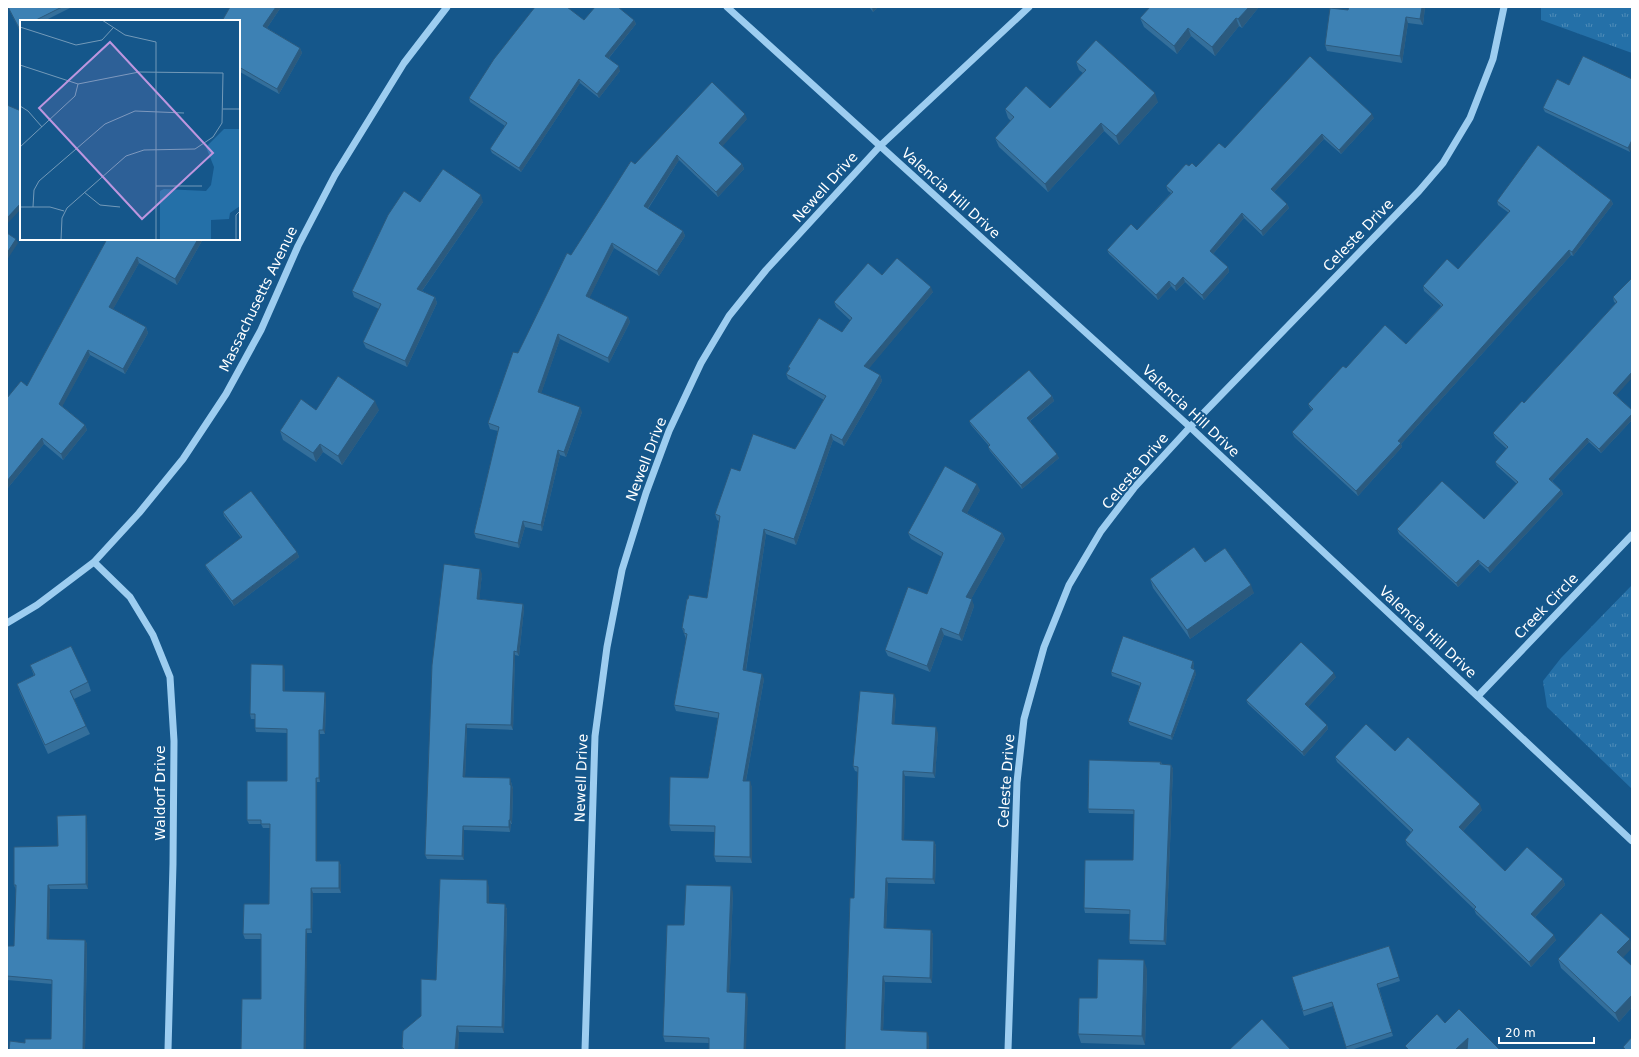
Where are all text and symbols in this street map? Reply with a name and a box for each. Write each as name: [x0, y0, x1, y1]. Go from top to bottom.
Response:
inset map: [20, 20, 240, 240]
street label: Valencia Hill Drive: [898, 145, 1004, 241]
street label: Newell Drive: [789, 149, 861, 225]
street label: Celeste Drive: [1320, 196, 1396, 274]
street label: Massachusetts Avenue: [216, 224, 300, 374]
street label: Valencia Hill Drive: [1139, 362, 1243, 460]
street label: Newell Drive: [623, 415, 669, 503]
street label: Celeste Drive: [1099, 430, 1171, 512]
street label: Creek Circle: [1511, 570, 1581, 642]
street label: Valencia Hill Drive: [1376, 583, 1480, 681]
street label: Newell Drive: [571, 733, 591, 823]
street label: Celeste Drive: [995, 734, 1017, 828]
street label: Waldorf Drive: [152, 745, 168, 841]
scale bar: [1499, 1019, 1594, 1045]
text: 20 m: [1505, 1026, 1536, 1040]

